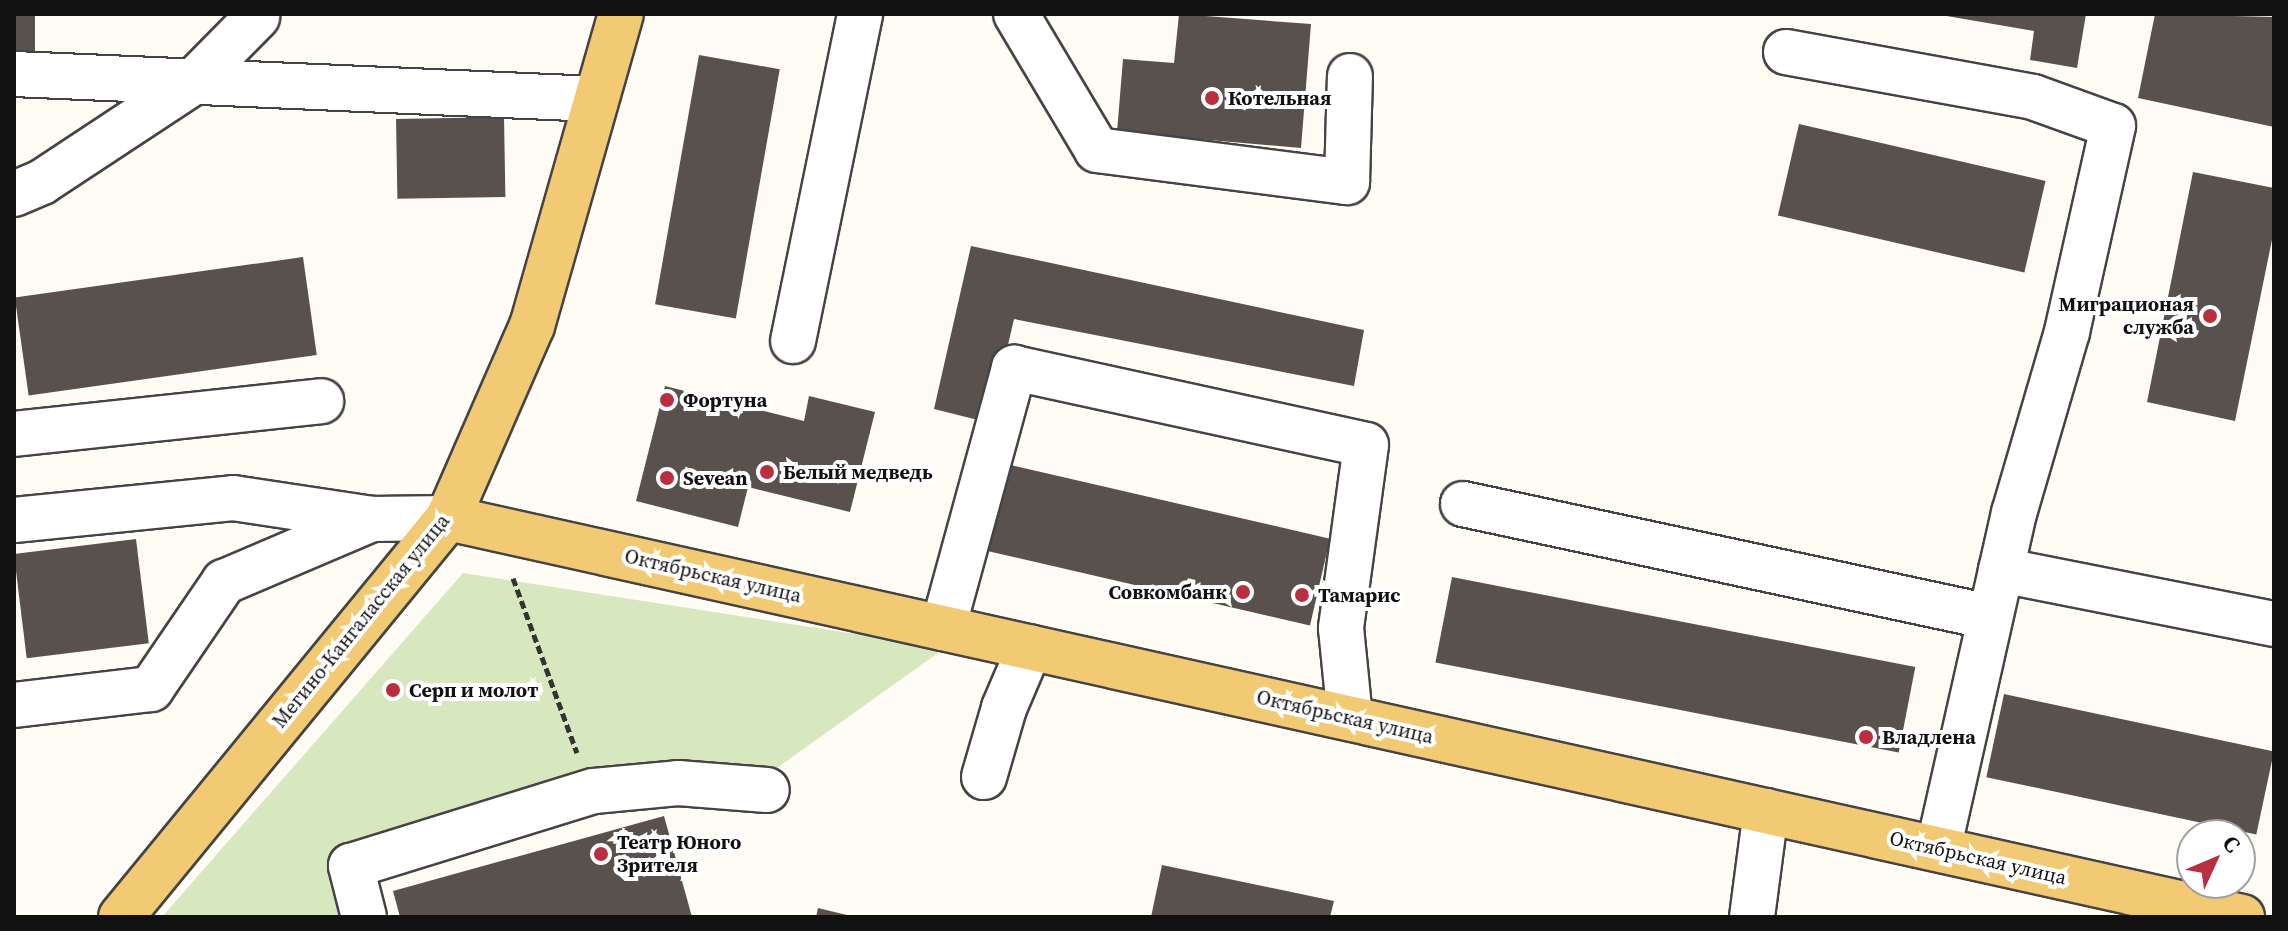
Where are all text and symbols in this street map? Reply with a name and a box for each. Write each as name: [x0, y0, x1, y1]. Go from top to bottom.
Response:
place label: Котельная: [1228, 86, 1331, 110]
marker: Котельная: [1203, 89, 1221, 107]
place label: Миграционая служба: [2059, 292, 2194, 339]
marker: Миграционая служба: [2201, 307, 2219, 325]
place label: Фортуна: [683, 388, 767, 412]
marker: Фортуна: [658, 391, 676, 409]
place label: Белый медведь: [783, 460, 932, 484]
marker: Белый медведь: [758, 463, 776, 481]
place label: Sevean: [683, 466, 747, 490]
marker: Sevean: [658, 469, 676, 487]
street label: Мегино-Кангаласская улица: [267, 509, 455, 733]
street label: Октябрьская улица: [622, 544, 804, 608]
place label: Совкомбанк: [1108, 580, 1227, 604]
marker: Совкомбанк: [1234, 583, 1252, 601]
place label: Тамарис: [1318, 583, 1401, 607]
marker: Тамарис: [1293, 586, 1311, 604]
place label: Серп и молот: [409, 678, 538, 702]
marker: Серп и молот: [384, 681, 402, 699]
street label: Октябрьская улица: [1254, 685, 1436, 749]
place label: Владлена: [1882, 725, 1976, 749]
marker: Владлена: [1857, 728, 1875, 746]
north arrow: [2176, 819, 2256, 899]
street label: Октябрьская улица: [1887, 826, 2069, 890]
text: С: [2216, 828, 2247, 859]
place label: Театр Юного Зрителя: [617, 830, 741, 877]
marker: Театр Юного Зрителя: [592, 845, 610, 863]

